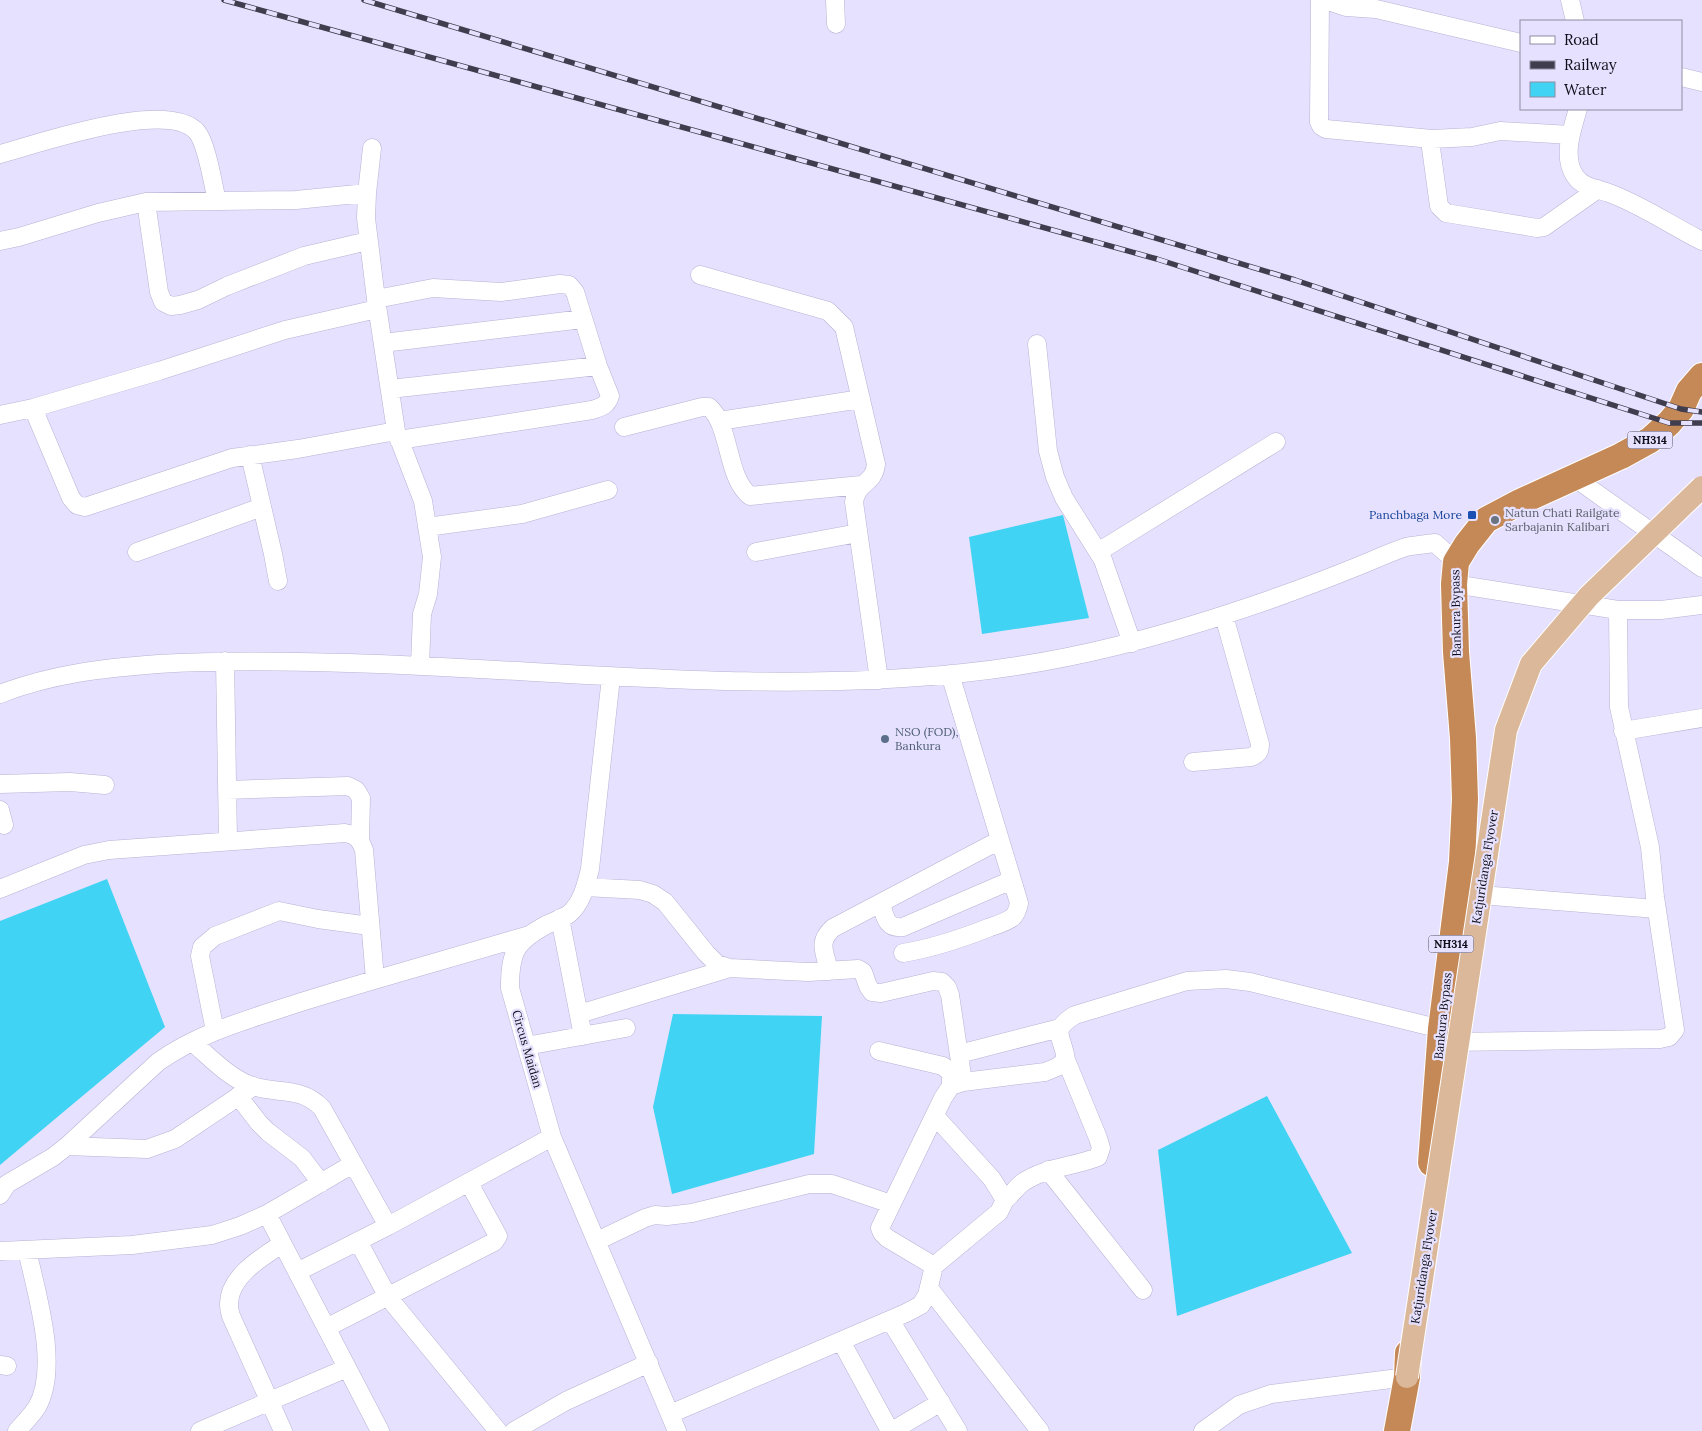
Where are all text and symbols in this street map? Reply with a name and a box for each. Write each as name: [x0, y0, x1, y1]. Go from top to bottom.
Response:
legend: [1520, 20, 1682, 110]
text: Road: [1564, 30, 1599, 49]
text: Railway: [1564, 55, 1617, 74]
text: Water: [1564, 80, 1607, 99]
road number: NH314: [1628, 432, 1672, 448]
place label: Natun Chati Railgate Sarbajanin Kalibari: [1505, 505, 1620, 534]
place label: Panchbaga More: [1369, 507, 1462, 522]
marker: Panchbaga More: [1466, 509, 1478, 521]
marker: Natun Chati Railgate Sarbajanin Kalibari: [1489, 514, 1501, 526]
street label: Bankura Bypass: [1447, 569, 1464, 657]
place label: NSO (FOD), Bankura: [895, 724, 959, 753]
marker: NSO (FOD), Bankura: [879, 733, 891, 745]
street label: Katjuridanga Flyover: [1468, 808, 1501, 925]
road number: NH314: [1428, 936, 1474, 952]
street label: Bankura Bypass: [1430, 971, 1455, 1060]
street label: Circus Maidan: [509, 1008, 546, 1090]
street label: Katjuridanga Flyover: [1407, 1208, 1440, 1325]

